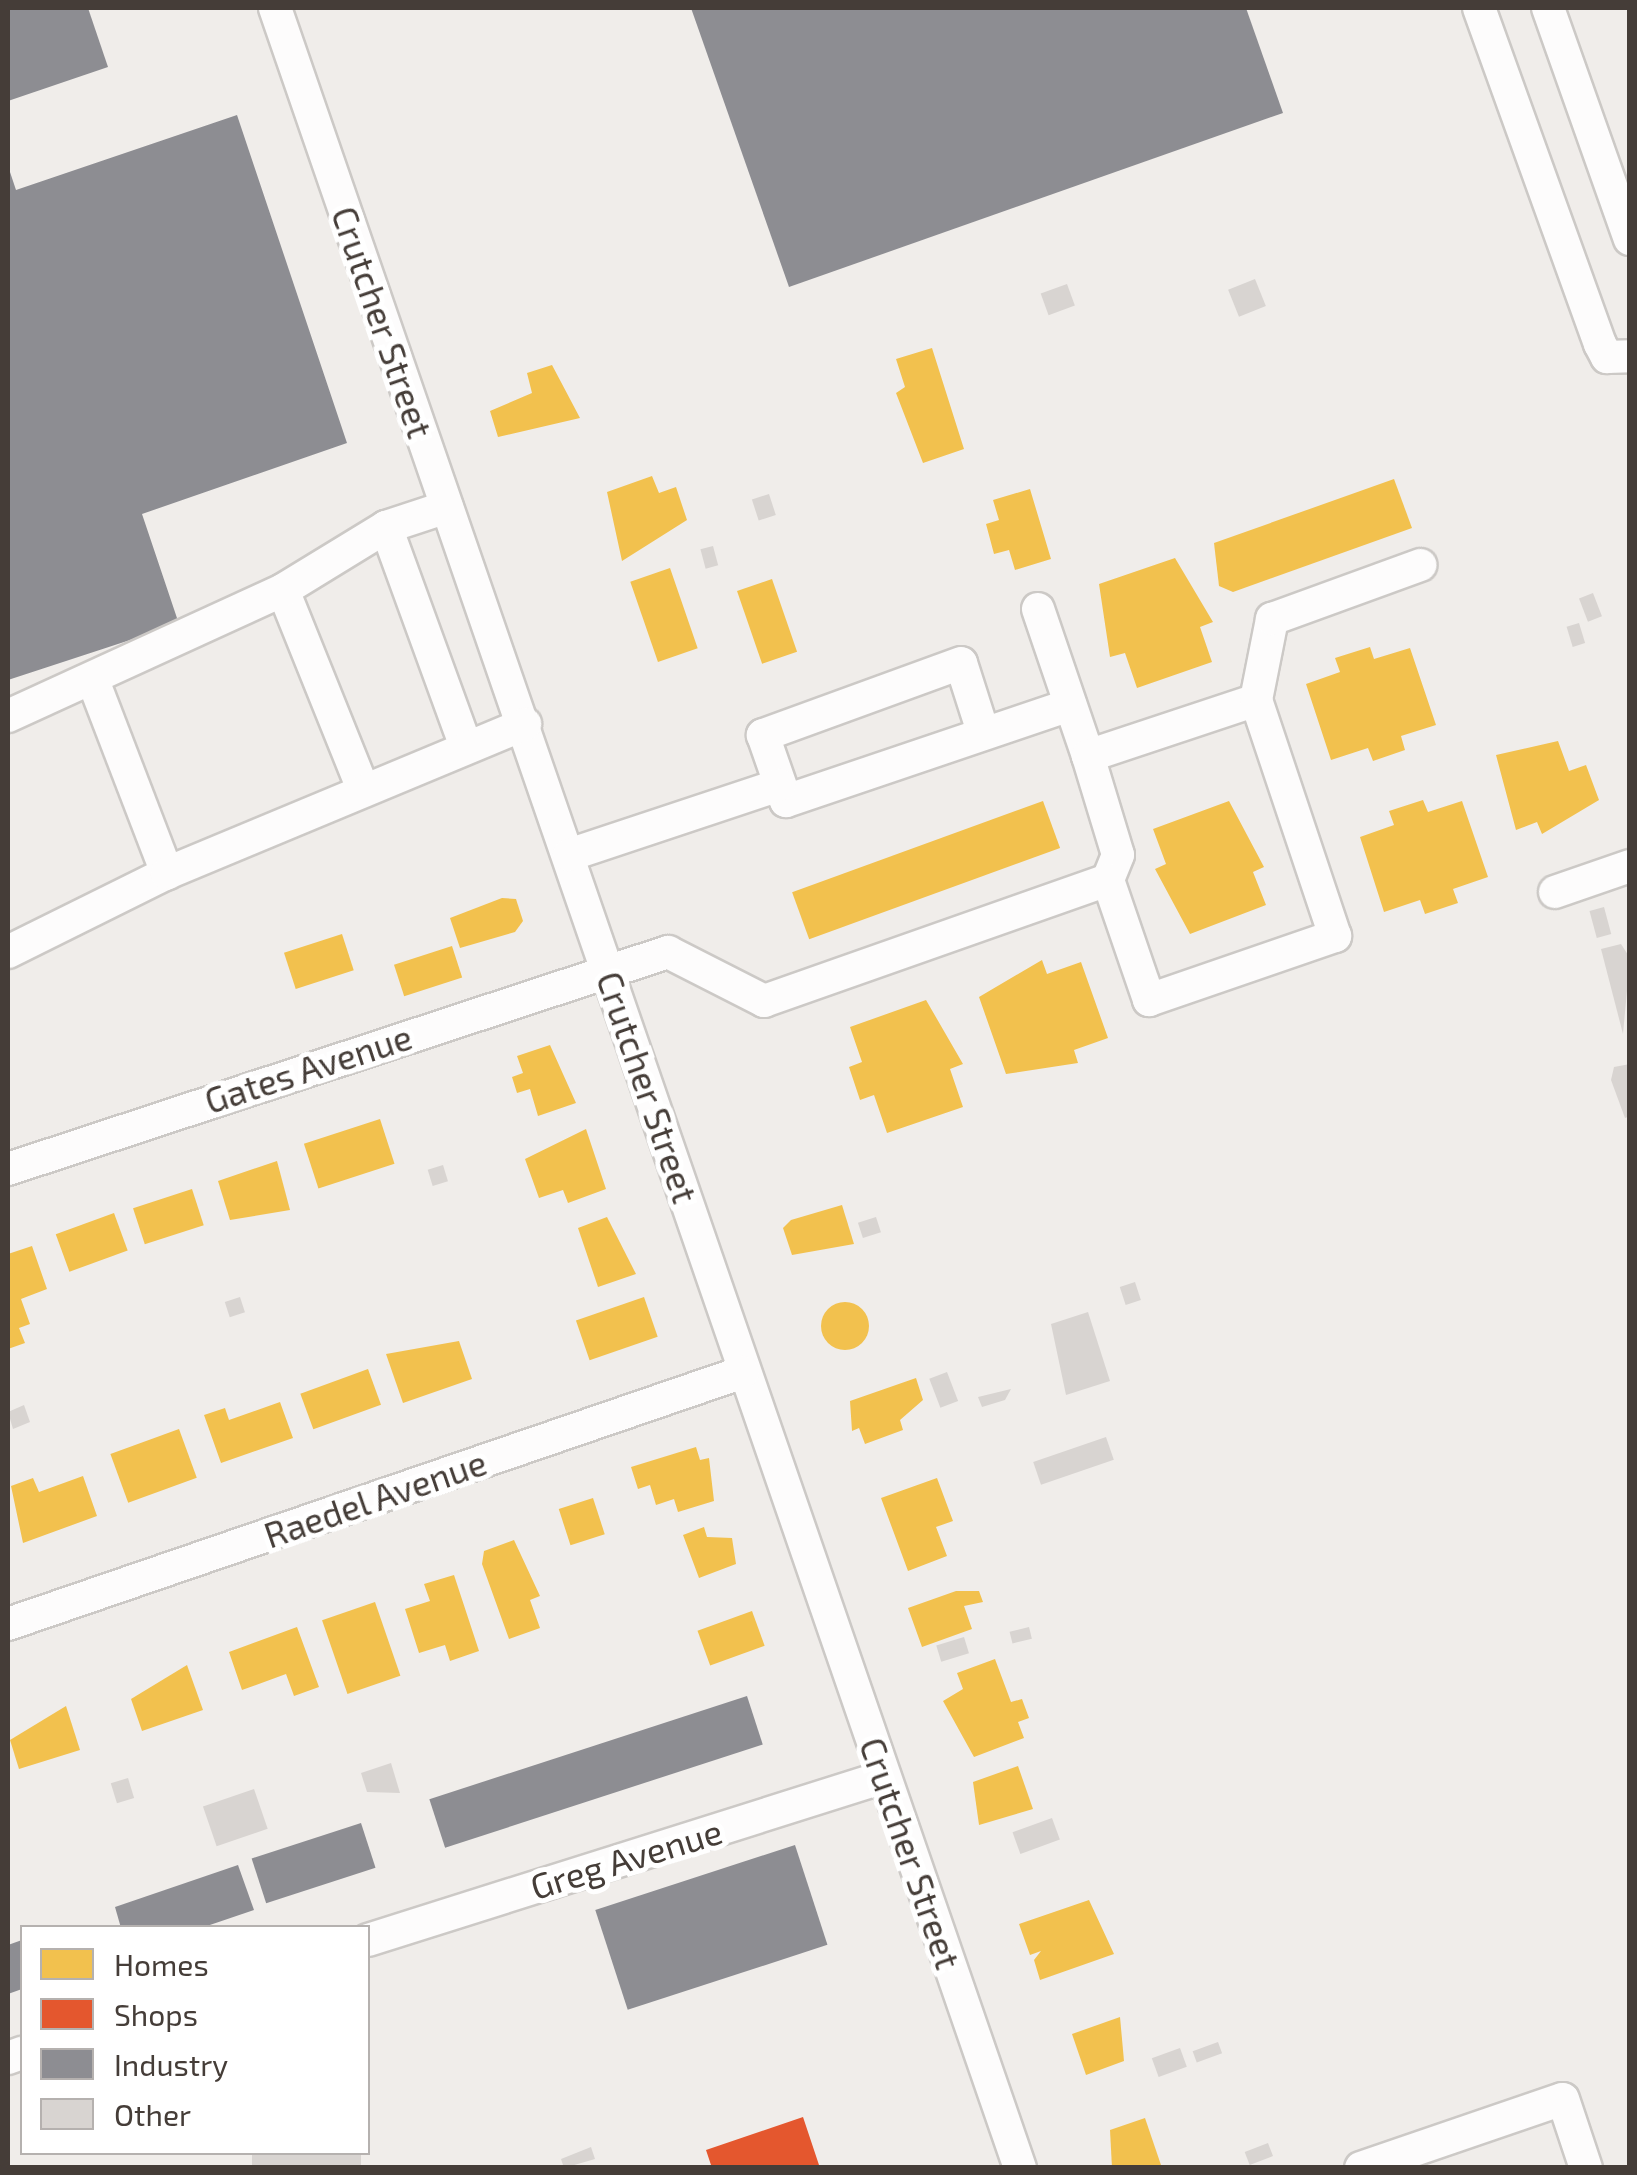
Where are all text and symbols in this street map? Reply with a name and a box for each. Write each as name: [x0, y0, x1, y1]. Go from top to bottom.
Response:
street label: Crutcher Street: [324, 200, 442, 444]
street label: Crutcher Street: [589, 965, 707, 1209]
street label: Gates Avenue: [199, 1015, 417, 1121]
street label: Raedel Avenue: [258, 1440, 492, 1556]
street label: Crutcher Street: [852, 1731, 970, 1975]
street label: Greg Avenue: [525, 1809, 727, 1907]
legend: [20, 1925, 370, 2155]
text: Homes: [114, 1946, 209, 1982]
text: Shops: [114, 1996, 198, 2032]
text: Industry: [114, 2046, 228, 2082]
text: Other: [114, 2096, 191, 2132]

